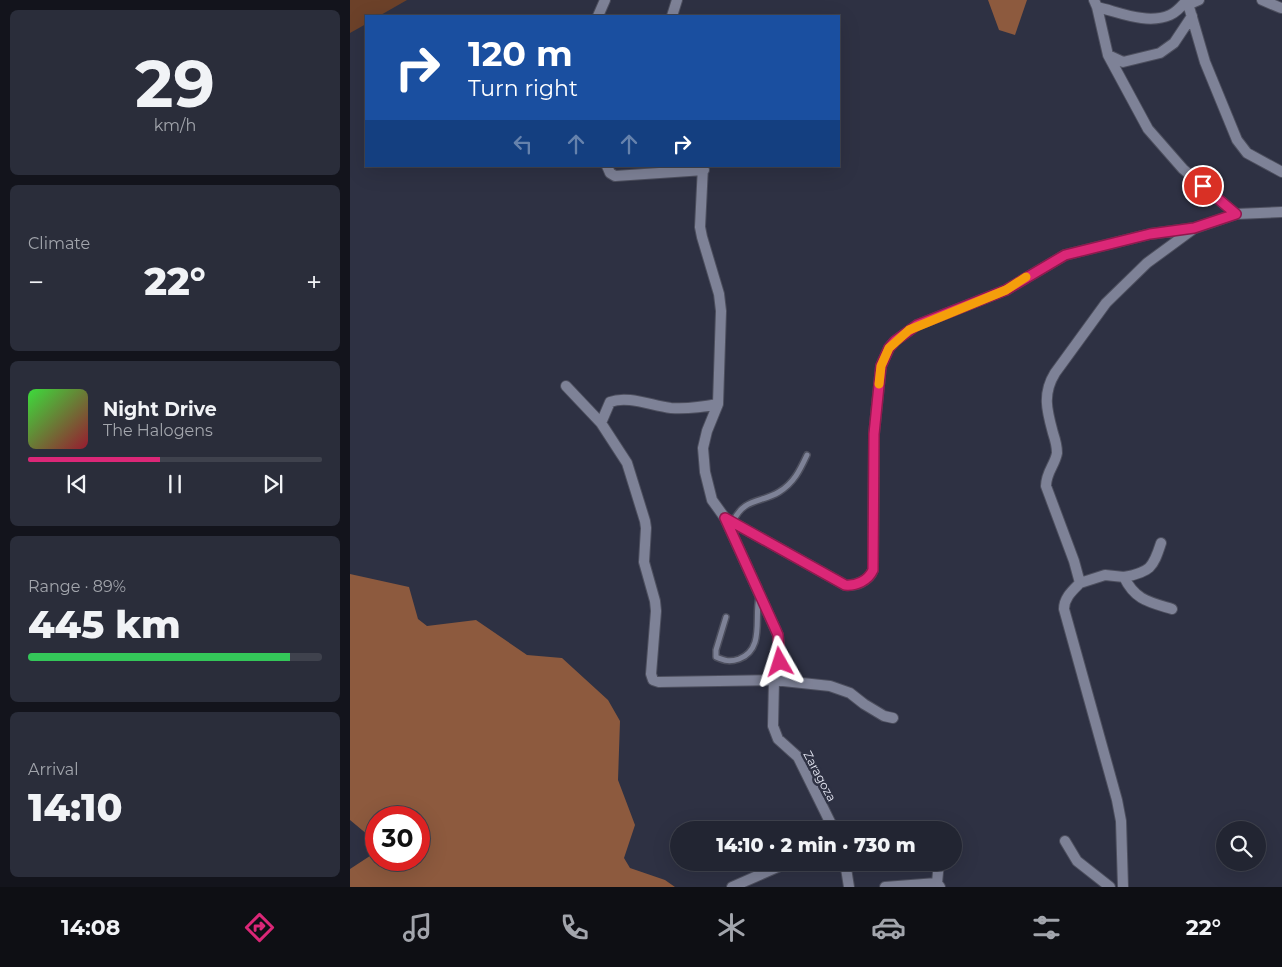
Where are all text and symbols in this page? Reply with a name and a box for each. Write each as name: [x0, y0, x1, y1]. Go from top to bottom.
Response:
text: 120 m: [468, 32, 573, 75]
icon: right: [385, 35, 450, 100]
text: 29: [135, 44, 215, 123]
text: Turn right: [468, 75, 578, 102]
text: km/h: [154, 116, 196, 135]
icon: left: [509, 130, 537, 158]
icon: ahead: [562, 130, 590, 158]
icon: ahead: [615, 130, 643, 158]
icon: right: [668, 130, 696, 158]
pin: [1182, 165, 1224, 207]
icon: arrive: [1189, 172, 1217, 200]
text: Climate: [28, 234, 90, 253]
text: 22°: [144, 258, 206, 305]
text: −: [28, 265, 44, 299]
text: +: [306, 265, 322, 299]
text: Night Drive: [103, 398, 217, 421]
text: The Halogens: [103, 421, 213, 440]
icon: previous: [63, 470, 91, 498]
icon: pause: [161, 470, 189, 498]
icon: next: [259, 470, 287, 498]
text: Range · 89%: [28, 577, 126, 596]
text: 445 km: [28, 601, 181, 648]
position arrow: [753, 635, 805, 687]
street label: Zaragoza: [800, 748, 840, 804]
text: Arrival: [28, 760, 78, 779]
text: 14:10: [28, 784, 123, 831]
speed limit sign: 30: [365, 806, 430, 871]
map controls: [1216, 821, 1266, 871]
button: search: [1216, 821, 1266, 871]
text: 14:10 · 2 min · 730 m: [716, 834, 916, 857]
icon: directions: [242, 910, 277, 945]
icon: music: [400, 910, 435, 945]
icon: phone: [557, 910, 592, 945]
icon: climate: [714, 910, 749, 945]
icon: car: [871, 910, 906, 945]
icon: filters: [1029, 910, 1064, 945]
text: 14:08: [61, 914, 120, 941]
text: 22°: [1186, 914, 1221, 941]

